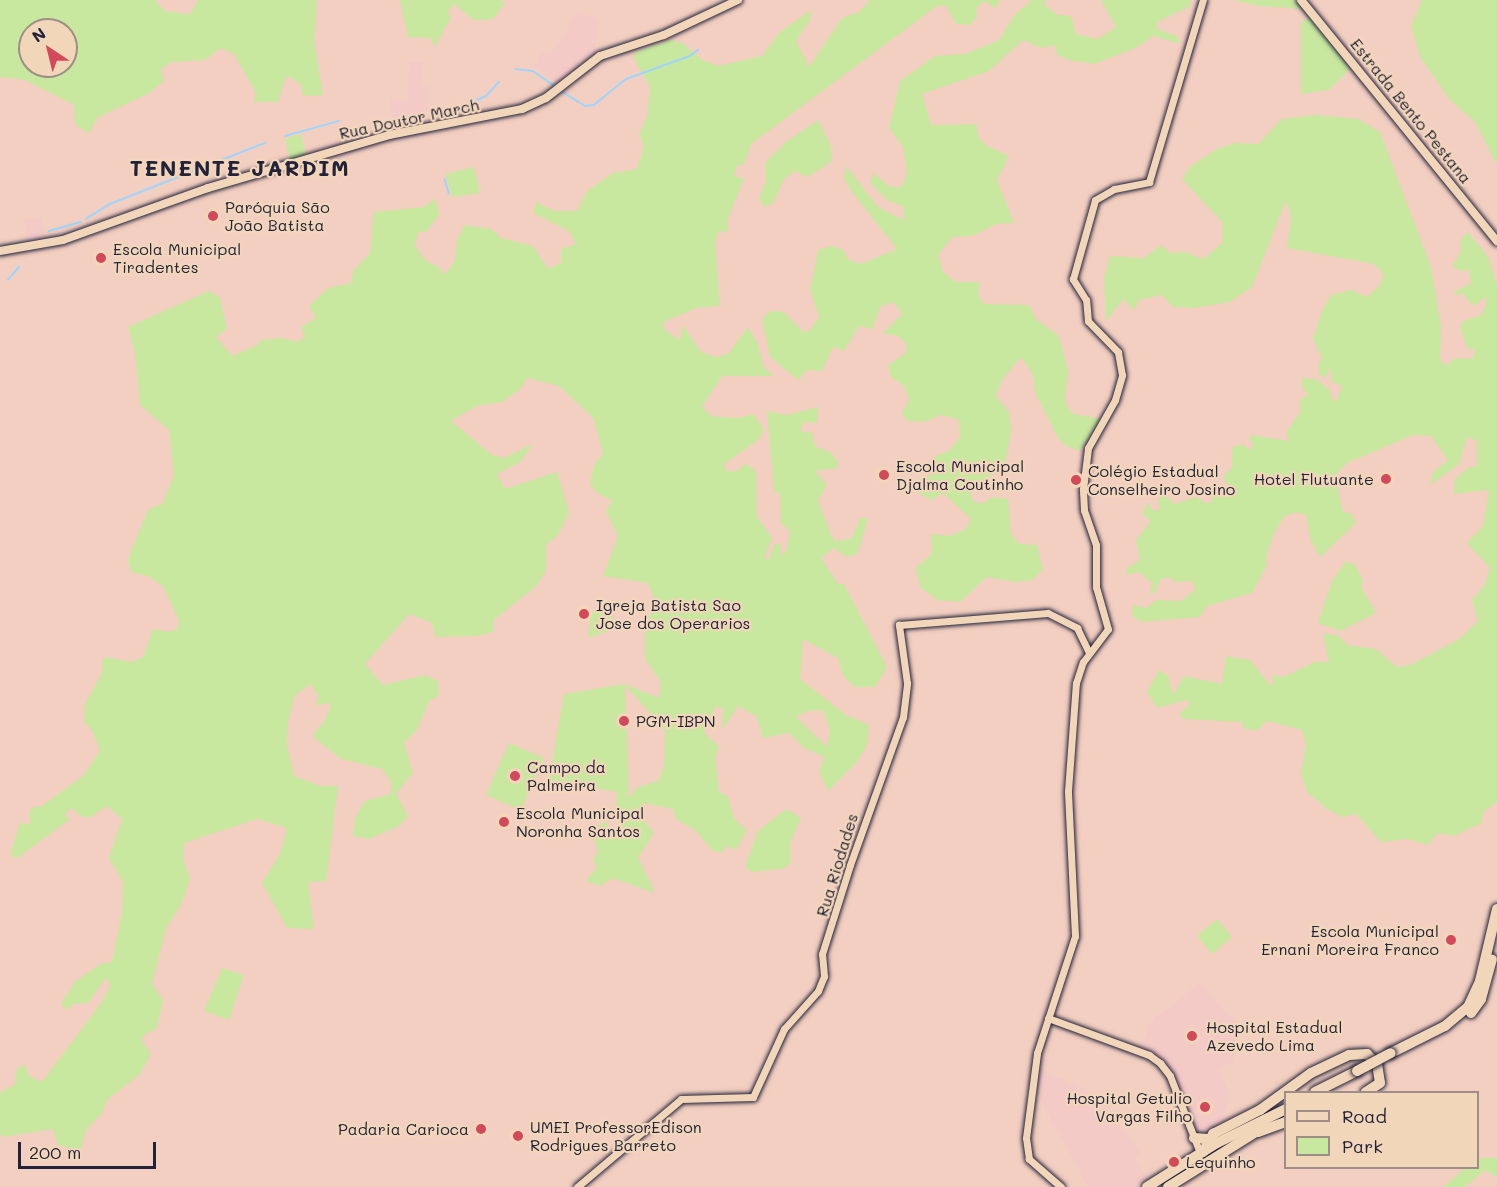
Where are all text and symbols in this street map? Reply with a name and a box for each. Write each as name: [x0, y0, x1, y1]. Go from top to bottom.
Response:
north arrow: [18, 18, 78, 78]
text: N: [28, 22, 50, 47]
street label: Estrada Bento Pestana: [1347, 35, 1475, 187]
street label: Rua Doutor March: [337, 95, 481, 143]
district label: TENENTE JARDIM: [130, 155, 350, 181]
place label: Paróquia São João Batista: [225, 197, 330, 235]
marker: Paróquia São João Batista: [206, 209, 220, 223]
place label: Escola Municipal Tiradentes: [113, 239, 241, 277]
marker: Escola Municipal Tiradentes: [94, 251, 108, 265]
place label: Escola Municipal Djalma Coutinho: [896, 456, 1024, 494]
place label: Colégio Estadual Conselheiro Josino: [1088, 461, 1235, 499]
marker: Escola Municipal Djalma Coutinho: [877, 468, 891, 482]
place label: Hotel Flutuante: [1254, 469, 1374, 489]
marker: Hotel Flutuante: [1379, 472, 1393, 486]
marker: Colégio Estadual Conselheiro Josino: [1069, 473, 1083, 487]
place label: Igreja Batista Sao Jose dos Operarios: [596, 595, 750, 633]
marker: Igreja Batista Sao Jose dos Operarios: [577, 607, 591, 621]
place label: PGM-IBPN: [636, 711, 716, 731]
marker: PGM-IBPN: [617, 714, 631, 728]
place label: Campo da Palmeira: [527, 757, 606, 795]
marker: Campo da Palmeira: [508, 769, 522, 783]
place label: Escola Municipal Noronha Santos: [516, 803, 644, 841]
street label: Rua Riodades: [812, 811, 862, 919]
marker: Escola Municipal Noronha Santos: [497, 815, 511, 829]
place label: Escola Municipal Ernani Moreira Franco: [1261, 921, 1439, 959]
marker: Escola Municipal Ernani Moreira Franco: [1444, 933, 1458, 947]
place label: Hospital Estadual Azevedo Lima: [1206, 1017, 1342, 1055]
marker: Hospital Estadual Azevedo Lima: [1183, 1027, 1201, 1045]
place label: Hospital Getulio Vargas Filho: [1066, 1088, 1192, 1126]
legend: [1284, 1091, 1479, 1169]
marker: Hospital Getulio Vargas Filho: [1196, 1098, 1214, 1116]
text: Road: [1342, 1104, 1387, 1128]
place label: UMEI ProfessorEdison Rodrigues Barreto: [530, 1117, 702, 1155]
place label: Padaria Carioca: [338, 1119, 469, 1139]
marker: Padaria Carioca: [474, 1122, 488, 1136]
marker: UMEI ProfessorEdison Rodrigues Barreto: [511, 1129, 525, 1143]
scale bar: [21, 1130, 159, 1168]
text: Park: [1342, 1134, 1383, 1158]
text: 200 m: [29, 1140, 81, 1164]
place label: Lequinho: [1186, 1152, 1256, 1172]
marker: Lequinho: [1167, 1155, 1181, 1169]

